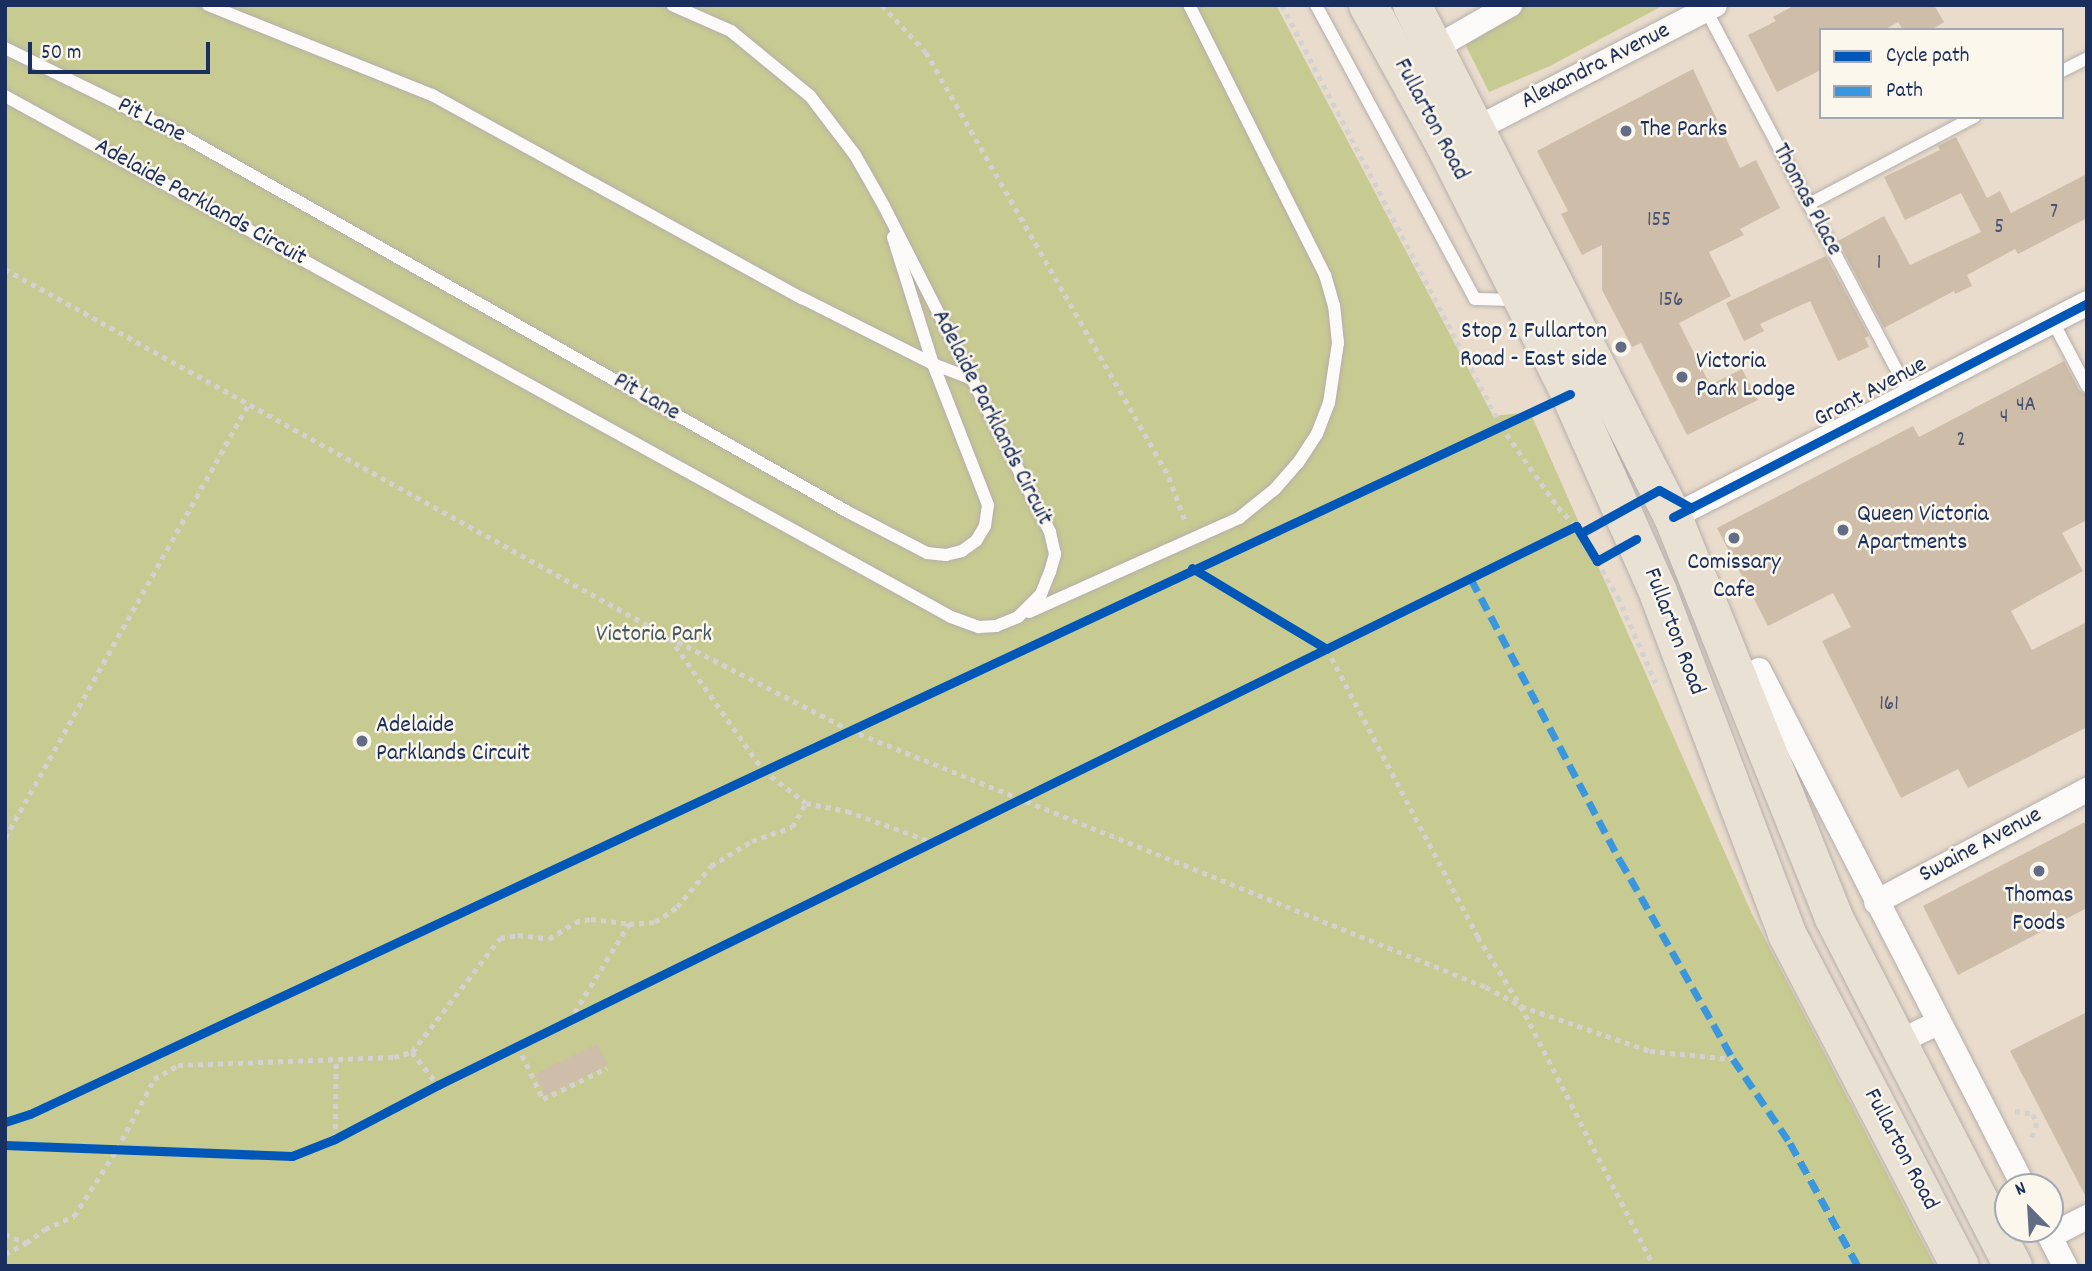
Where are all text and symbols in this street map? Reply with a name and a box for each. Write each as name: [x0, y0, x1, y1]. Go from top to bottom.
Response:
street label: Alexandra Avenue: [1517, 17, 1675, 117]
scale bar: [32, 28, 214, 72]
legend: [1819, 28, 2064, 119]
text: 50 m: [41, 39, 81, 69]
text: Cycle path: [1886, 42, 1969, 72]
street label: Fullarton Road: [1386, 54, 1474, 186]
text: Path: [1886, 77, 1923, 107]
street label: Pit Lane: [112, 92, 190, 150]
place label: The Parks: [1640, 117, 1728, 145]
marker: The Parks: [1618, 123, 1634, 139]
street label: Adelaide Parklands Circuit: [89, 133, 311, 273]
street label: Thomas Place: [1764, 139, 1848, 261]
house number: 7: [2050, 200, 2058, 226]
house number: 155: [1647, 208, 1671, 234]
house number: 5: [1994, 215, 2004, 241]
house number: 1: [1877, 251, 1881, 277]
house number: 156: [1659, 288, 1683, 314]
street label: Adelaide Parklands Circuit: [924, 306, 1058, 530]
place label: Stop 2 Fullarton Road - East side: [1460, 319, 1607, 375]
marker: Stop 2 Fullarton Road - East side: [1613, 339, 1629, 355]
place label: Victoria Park Lodge: [1696, 349, 1795, 405]
street label: Grant Avenue: [1810, 351, 1932, 435]
street label: Pit Lane: [607, 367, 685, 429]
marker: Victoria Park Lodge: [1674, 369, 1690, 385]
house number: 4A: [2016, 393, 2036, 419]
house number: 4: [2000, 405, 2008, 431]
house number: 2: [1956, 428, 1966, 454]
place label: Queen Victoria Apartments: [1857, 502, 1989, 558]
marker: Queen Victoria Apartments: [1835, 522, 1851, 538]
marker: Comissary Cafe: [1726, 530, 1742, 546]
place label: Comissary Cafe: [1687, 550, 1781, 606]
street label: Fullarton Road: [1636, 564, 1710, 700]
park label: Victoria Park: [596, 622, 712, 650]
house number: 161: [1879, 692, 1899, 718]
place label: Adelaide Parklands Circuit: [376, 713, 530, 769]
marker: Adelaide Parklands Circuit: [354, 733, 370, 749]
street label: Swaine Avenue: [1915, 802, 2047, 890]
marker: Thomas Foods: [2031, 863, 2047, 879]
place label: Thomas Foods: [2004, 883, 2074, 939]
street label: Fullarton Road: [1856, 1084, 1944, 1216]
north arrow: [1994, 1173, 2064, 1243]
text: N: [2011, 1176, 2031, 1204]

